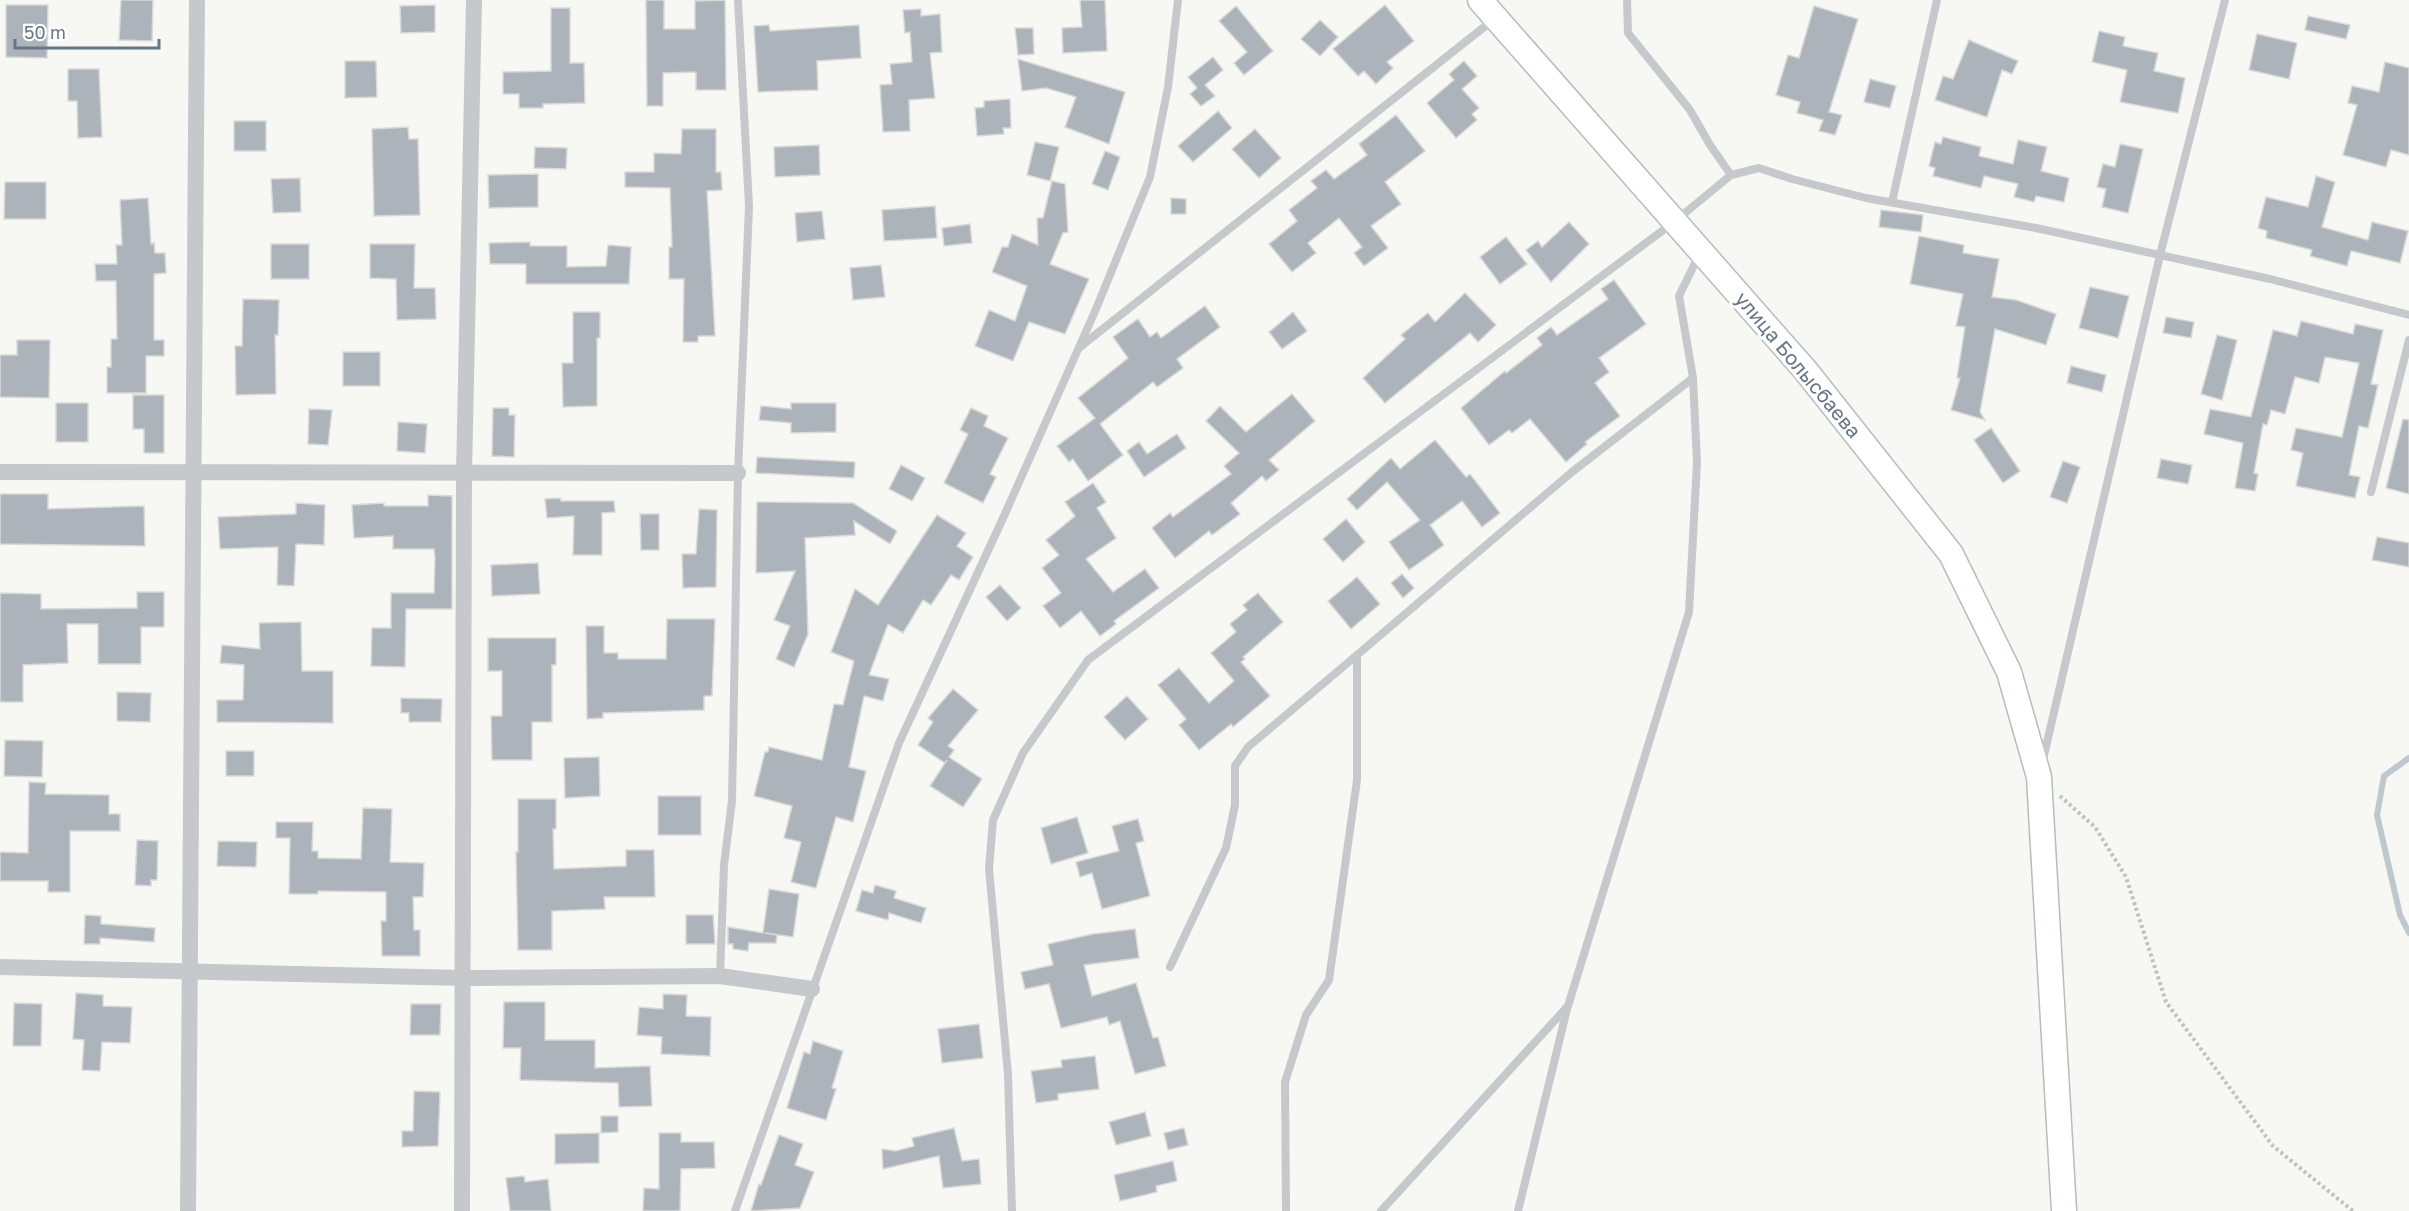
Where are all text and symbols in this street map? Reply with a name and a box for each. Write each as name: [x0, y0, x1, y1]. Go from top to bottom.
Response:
scale bar: [15, 12, 159, 50]
text: 50 m: [24, 21, 66, 43]
street label: улица Болысбаева: [1731, 286, 1867, 442]

